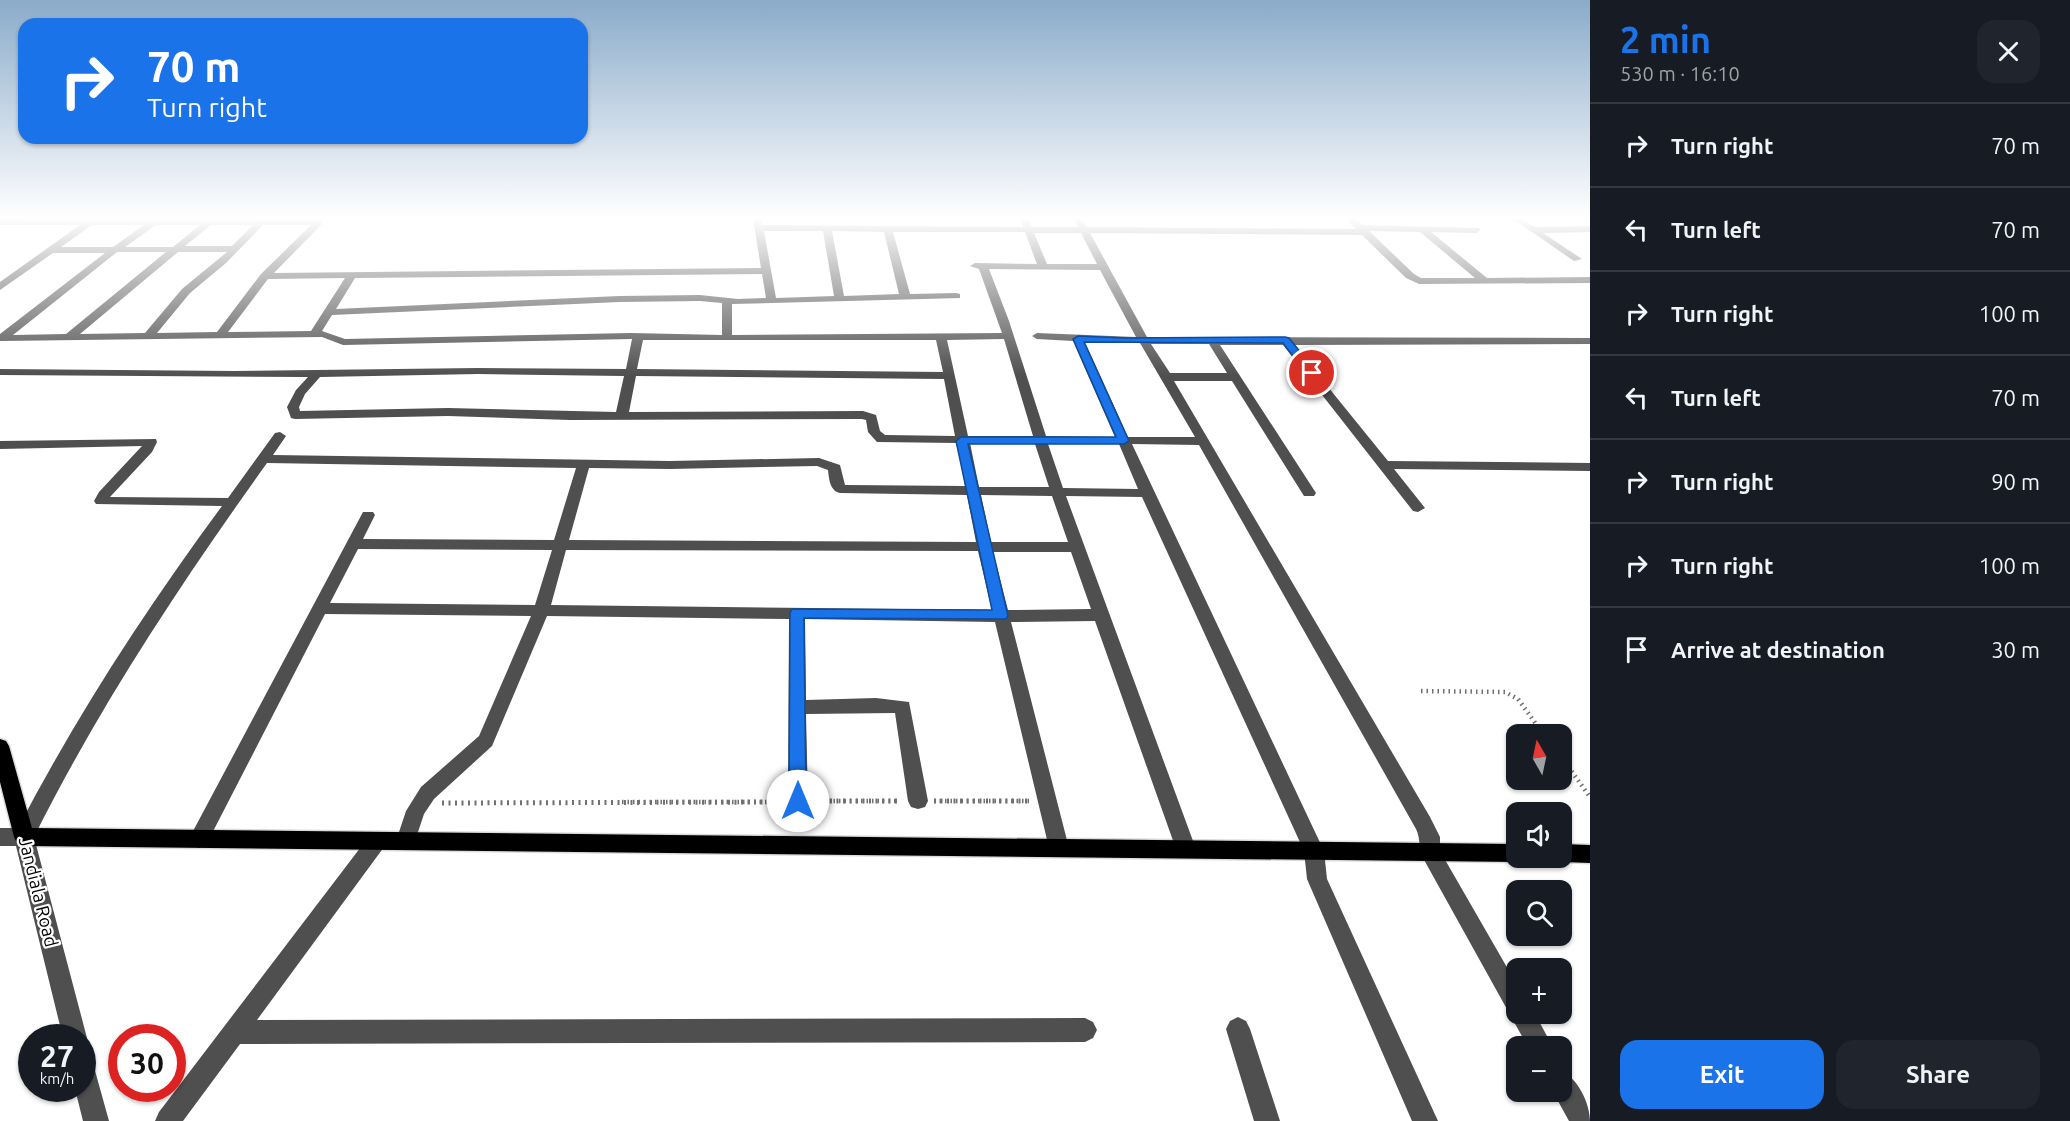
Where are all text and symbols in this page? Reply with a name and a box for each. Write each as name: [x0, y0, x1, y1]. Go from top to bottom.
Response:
text: 2 min: [1620, 19, 1711, 60]
button: close: [1977, 20, 2040, 83]
icon: right: [48, 42, 126, 120]
text: 70 m: [147, 43, 241, 90]
text: 530 m · 16:10: [1620, 62, 1740, 85]
text: Turn right: [147, 92, 267, 122]
icon: right: [1620, 129, 1653, 162]
text: Turn right: [1671, 133, 1773, 158]
text: 70 m: [1991, 133, 2040, 158]
icon: left: [1620, 213, 1653, 246]
text: Turn left: [1671, 217, 1761, 242]
text: 70 m: [1991, 217, 2040, 242]
icon: right: [1620, 297, 1653, 330]
text: Turn right: [1671, 301, 1773, 326]
text: 100 m: [1979, 301, 2040, 326]
pin: [1286, 347, 1337, 398]
icon: arrive: [1295, 356, 1328, 389]
icon: left: [1620, 381, 1653, 414]
text: Turn left: [1671, 385, 1761, 410]
text: 70 m: [1991, 385, 2040, 410]
icon: right: [1620, 465, 1653, 498]
text: Turn right: [1671, 469, 1773, 494]
text: 90 m: [1991, 469, 2040, 494]
icon: right: [1620, 549, 1653, 582]
text: Turn right: [1671, 553, 1773, 578]
text: 100 m: [1979, 553, 2040, 578]
icon: arrive: [1620, 633, 1653, 666]
text: Arrive at destination: [1671, 637, 1885, 662]
text: 30 m: [1991, 637, 2040, 662]
north arrow: [1506, 724, 1572, 790]
map controls: [1506, 724, 1572, 1102]
position arrow: [766, 769, 830, 833]
button: sound: [1506, 802, 1572, 868]
street label: Jandiala Road: [16, 835, 62, 949]
button: search: [1506, 880, 1572, 946]
button: +: [1506, 958, 1572, 1024]
speed limit sign: 30: [108, 1024, 186, 1102]
button: −: [1506, 1036, 1572, 1102]
text: 27: [40, 1039, 74, 1073]
button: Exit: [1620, 1040, 1824, 1109]
button: Share: [1836, 1040, 2040, 1109]
text: km/h: [40, 1070, 74, 1087]

